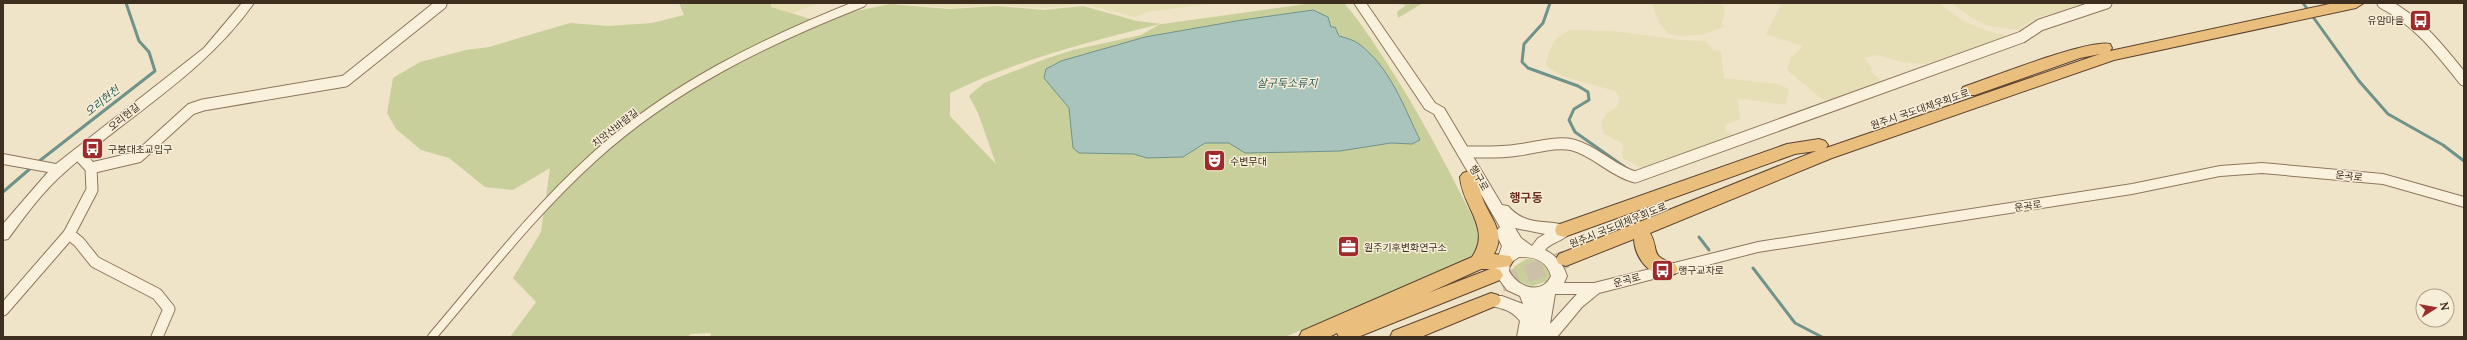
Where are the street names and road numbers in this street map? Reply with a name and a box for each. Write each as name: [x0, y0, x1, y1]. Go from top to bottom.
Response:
street label: 원주시 국도대체우회도로: [1869, 86, 1971, 132]
street label: 오리현길: [106, 100, 142, 134]
street label: 치악산바람길: [589, 106, 641, 150]
street label: 행구로: [1466, 163, 1492, 193]
street label: 운곡로: [2335, 168, 2363, 184]
street label: 운곡로: [2013, 197, 2043, 215]
street label: 원주시 국도대체우회도로: [1567, 200, 1669, 250]
street label: 운곡로: [1612, 270, 1642, 290]

